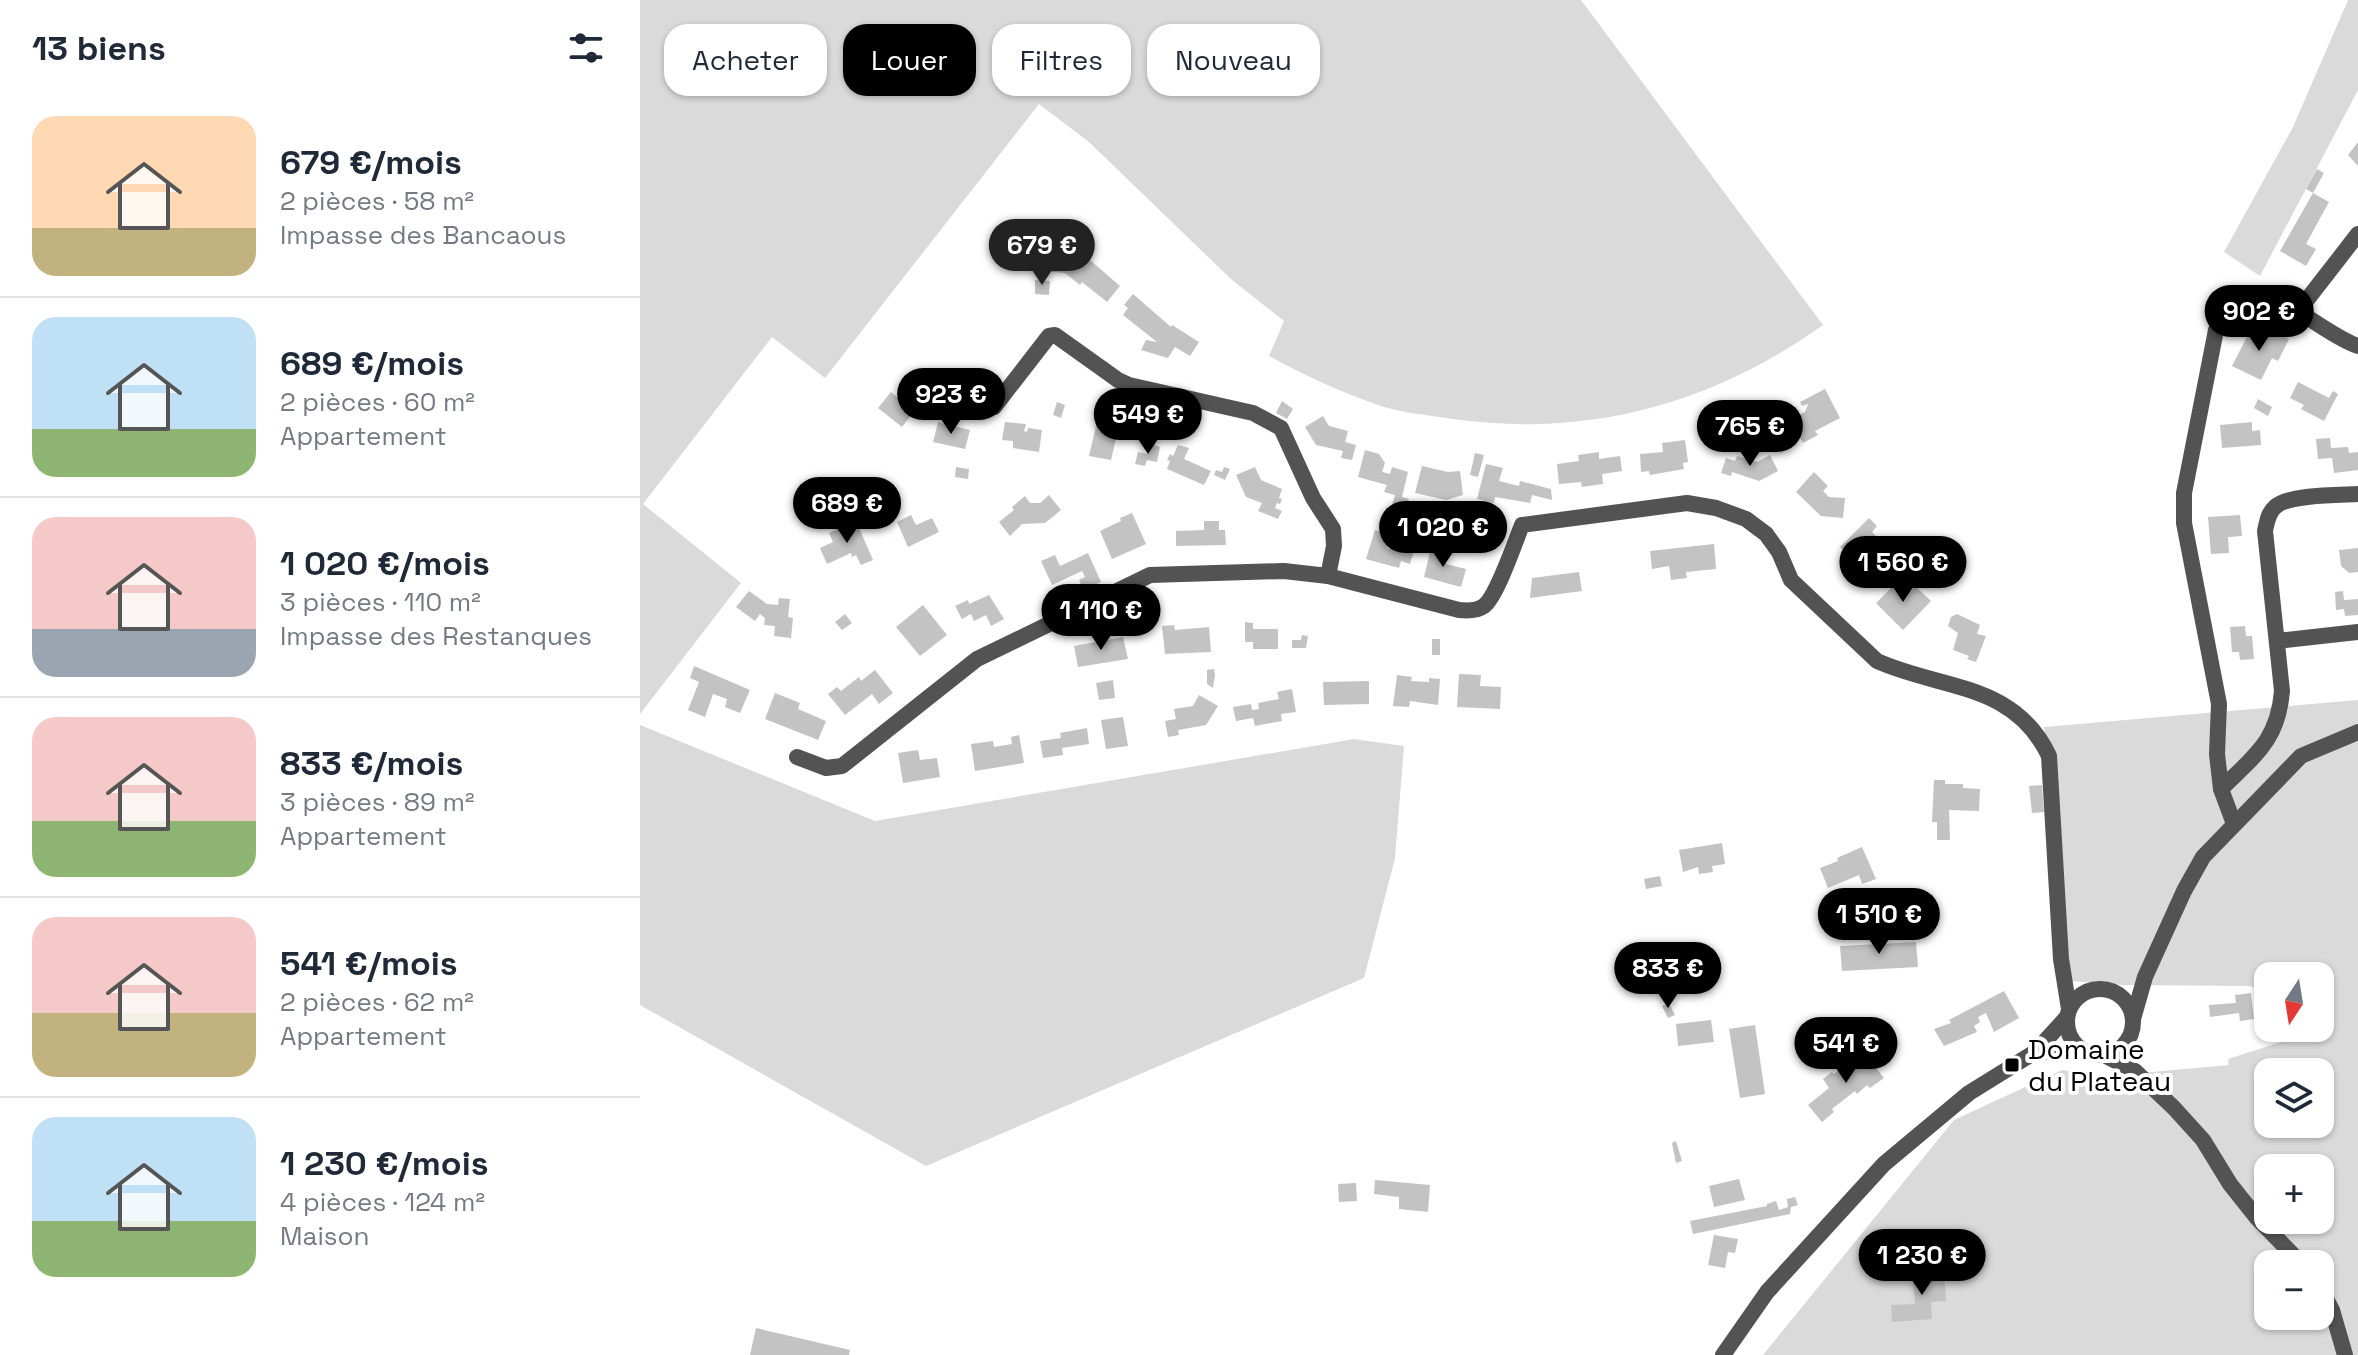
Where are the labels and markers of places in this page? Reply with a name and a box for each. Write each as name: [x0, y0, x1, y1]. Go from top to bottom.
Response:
pin: 679 €: [986, 219, 1098, 287]
pin: 902 €: [2203, 285, 2315, 353]
pin: 923 €: [895, 368, 1007, 436]
pin: 549 €: [1092, 388, 1204, 456]
pin: 765 €: [1694, 400, 1806, 468]
pin: 689 €: [791, 477, 903, 545]
pin: 1 020 €: [1369, 501, 1517, 569]
pin: 1 560 €: [1829, 536, 1977, 604]
pin: 1 110 €: [1027, 584, 1175, 652]
pin: 1 510 €: [1805, 888, 1953, 956]
pin: 833 €: [1612, 942, 1724, 1010]
pin: 541 €: [1790, 1017, 1902, 1085]
place label: Domaine du Plateau: [2028, 1031, 2171, 1099]
marker: Domaine du Plateau: [2003, 1056, 2021, 1074]
pin: 1 230 €: [1848, 1229, 1996, 1297]

